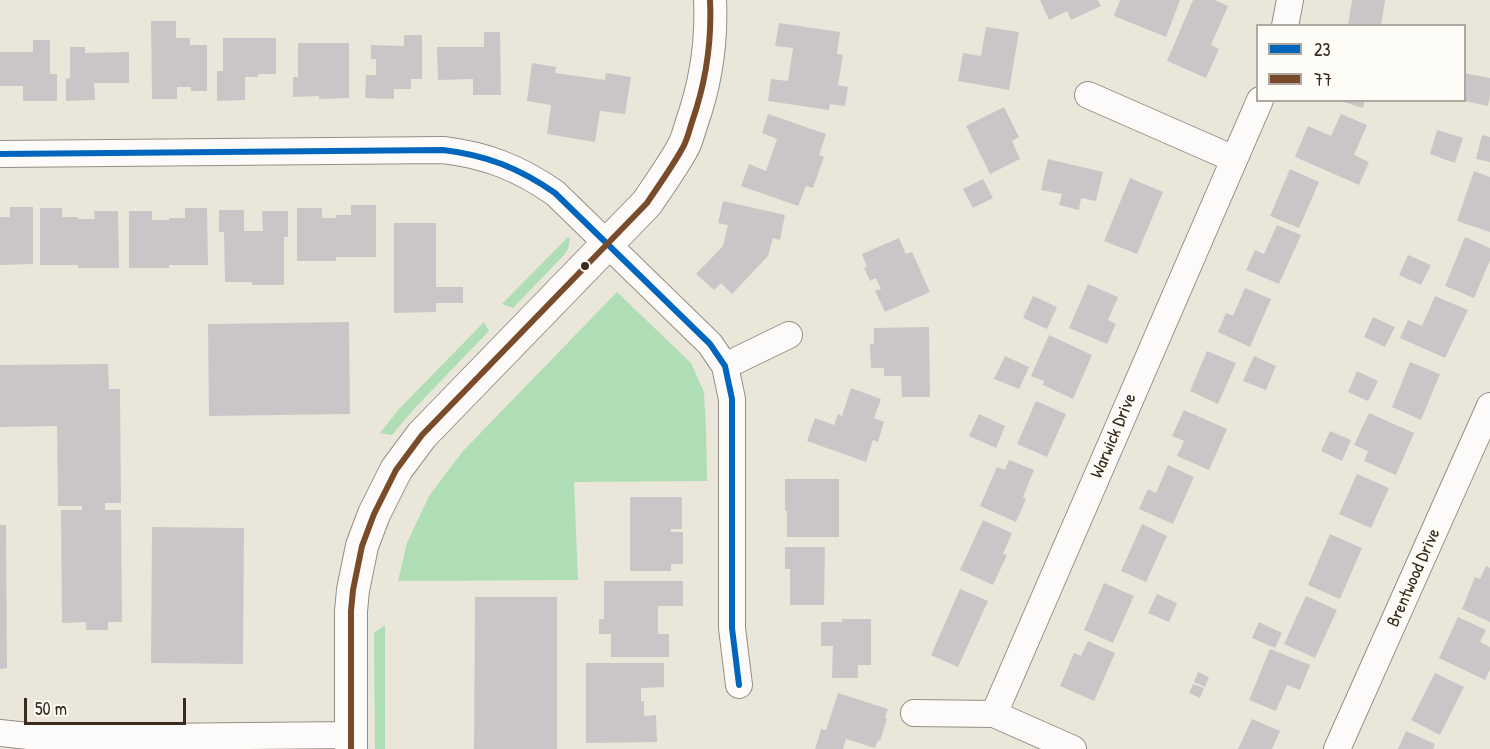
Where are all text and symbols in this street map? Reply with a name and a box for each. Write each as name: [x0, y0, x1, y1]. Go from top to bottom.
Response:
legend: [1256, 24, 1466, 102]
text: 23: [1314, 37, 1331, 62]
text: 77: [1314, 67, 1332, 92]
unlabelled marker: [579, 260, 591, 272]
street label: Warwick Drive: [1086, 390, 1142, 482]
street label: Brentwood Drive: [1383, 525, 1445, 631]
scale bar: [27, 686, 189, 724]
text: 50 m: [35, 696, 67, 721]

